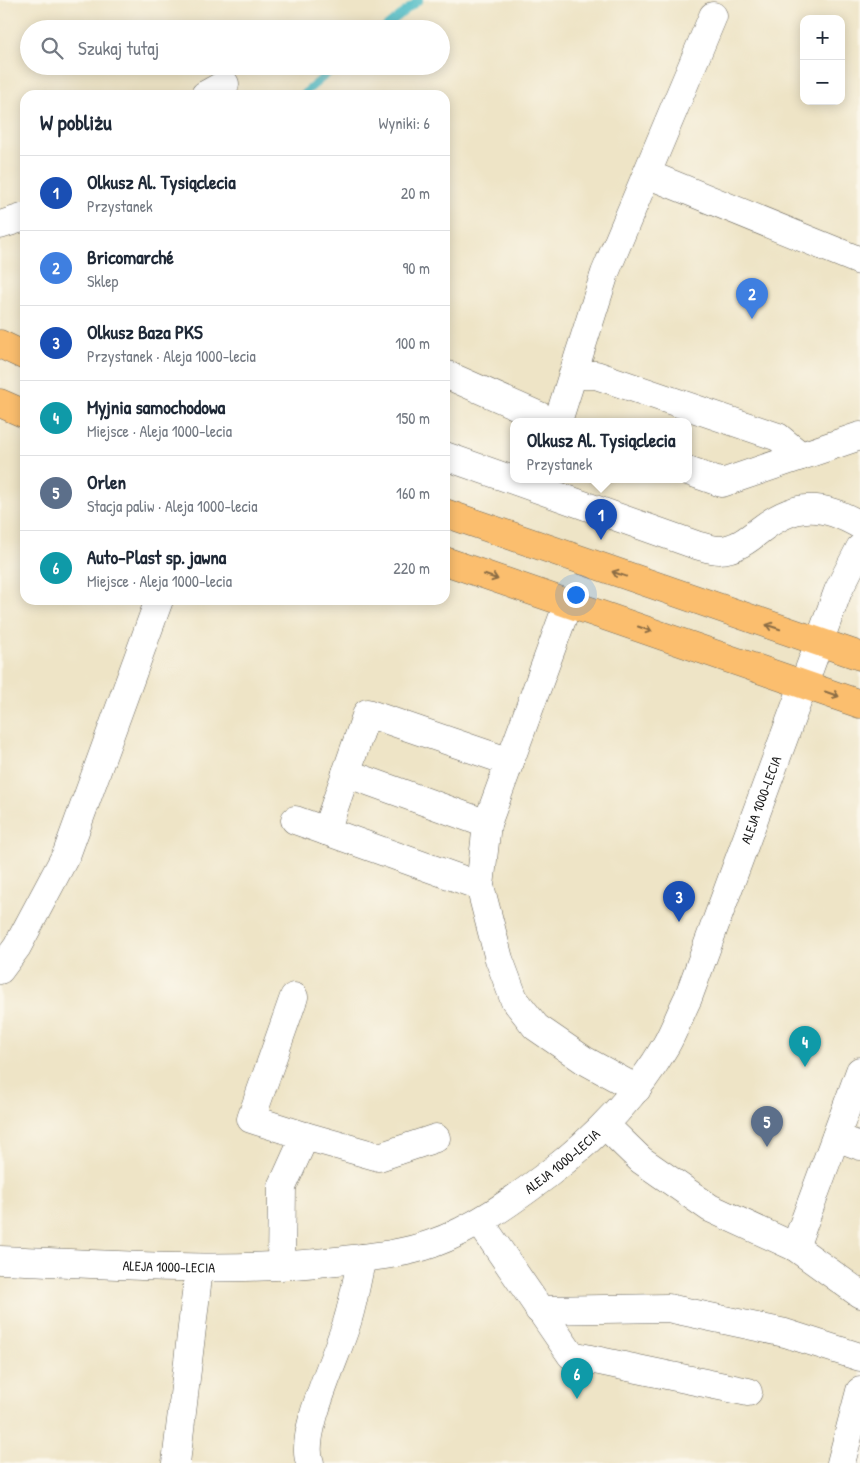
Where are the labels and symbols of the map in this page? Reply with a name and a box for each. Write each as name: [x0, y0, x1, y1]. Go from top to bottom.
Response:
pin: 2: [736, 278, 768, 319]
pin: 1: [585, 499, 617, 540]
one-way arrow: [612, 569, 628, 578]
one-way arrow: [483, 573, 498, 582]
your location: [563, 582, 589, 608]
one-way arrow: [766, 622, 782, 631]
one-way arrow: [637, 625, 653, 635]
one-way arrow: [824, 690, 840, 699]
street label: ALEJA 1000-LECIA: [736, 753, 785, 846]
pin: 3: [663, 881, 695, 922]
pin: 4: [789, 1026, 821, 1067]
pin: 5: [751, 1106, 783, 1147]
street label: ALEJA 1000-LECIA: [520, 1124, 604, 1198]
street label: ALEJA 1000-LECIA: [122, 1255, 215, 1276]
pin: 6: [561, 1358, 593, 1399]

